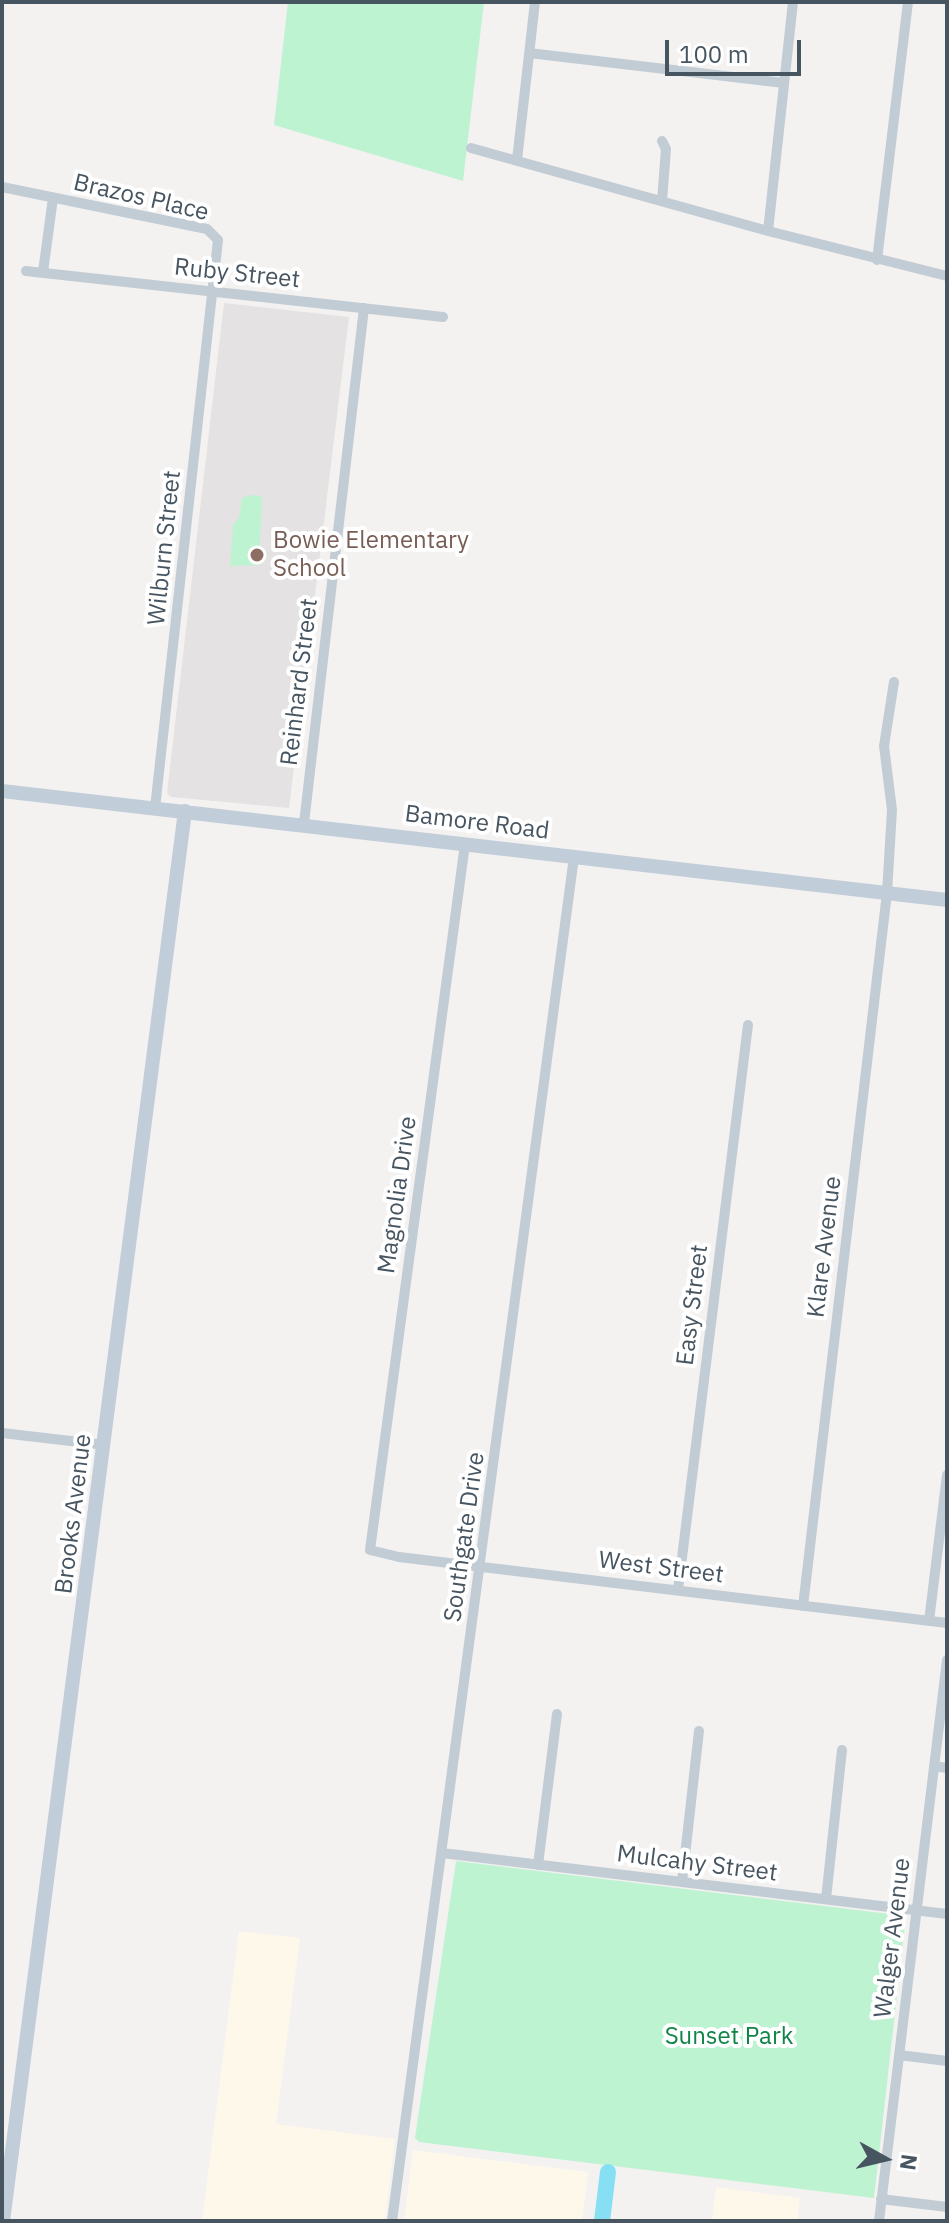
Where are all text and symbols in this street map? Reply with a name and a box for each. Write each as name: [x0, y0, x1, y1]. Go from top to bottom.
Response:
scale bar: [669, 24, 805, 74]
text: 100 m: [679, 38, 749, 70]
street label: Brazos Place: [71, 168, 211, 228]
street label: Ruby Street: [173, 253, 301, 295]
street label: Wilburn Street: [143, 469, 187, 627]
place label: Bowie Elementary School: [273, 527, 469, 583]
marker: Bowie Elementary School: [248, 546, 266, 564]
street label: Reinhard Street: [275, 597, 325, 767]
street label: Bamore Road: [403, 800, 551, 846]
street label: Magnolia Drive: [373, 1114, 423, 1276]
street label: Klare Avenue: [802, 1175, 848, 1319]
street label: Easy Street: [671, 1243, 715, 1367]
street label: Brooks Avenue: [50, 1432, 98, 1596]
street label: Southgate Drive: [439, 1450, 491, 1624]
street label: West Street: [597, 1546, 725, 1590]
street label: Mulcahy Street: [615, 1840, 779, 1888]
street label: Walger Avenue: [869, 1856, 917, 2020]
park label: Sunset Park: [665, 2023, 793, 2051]
north arrow: [845, 2119, 925, 2199]
text: N: [894, 2153, 925, 2172]

